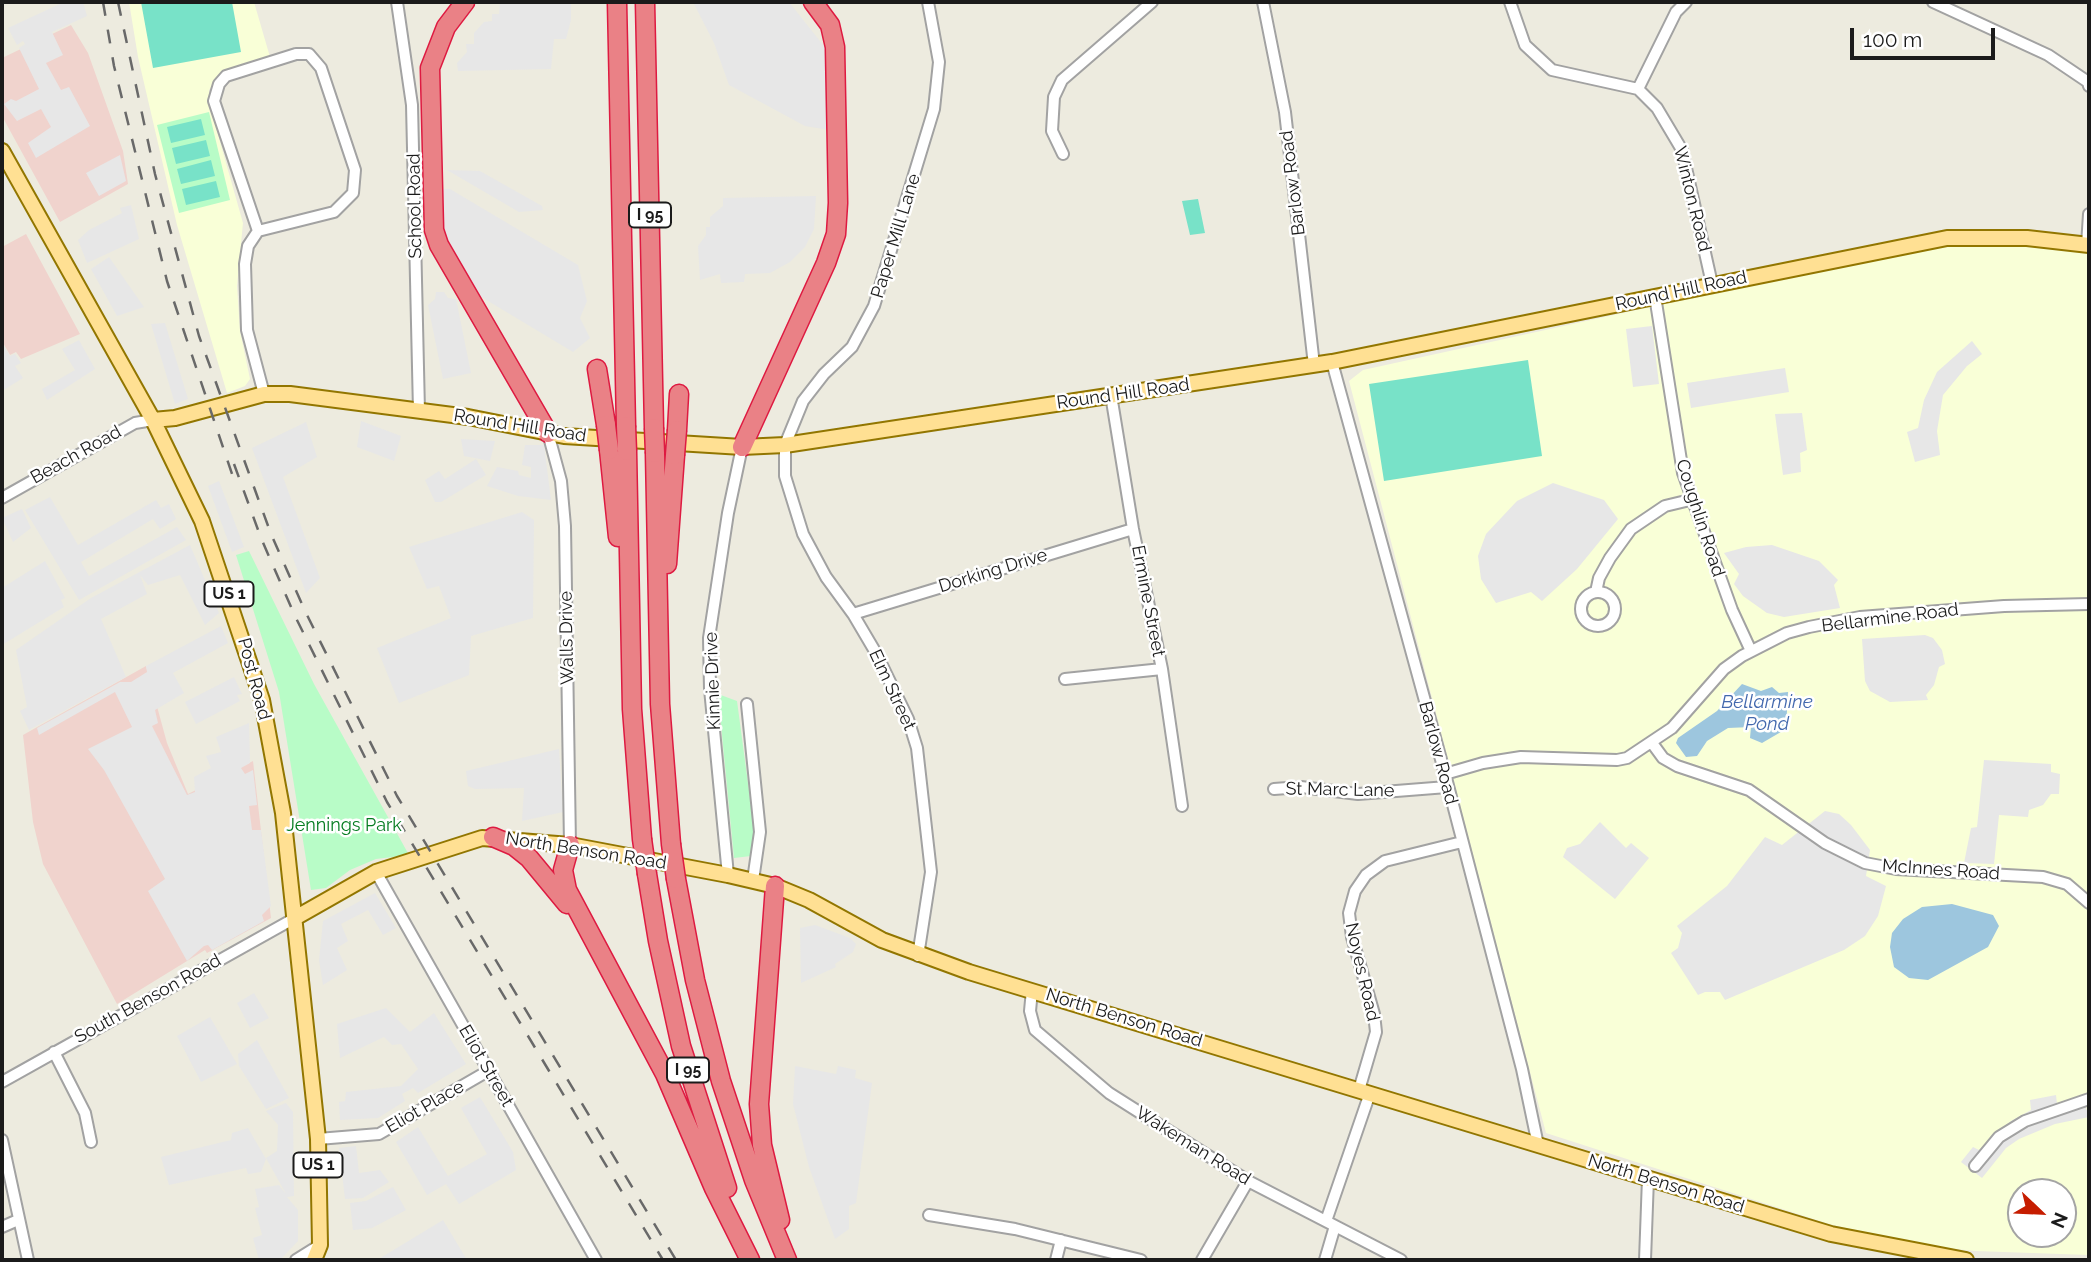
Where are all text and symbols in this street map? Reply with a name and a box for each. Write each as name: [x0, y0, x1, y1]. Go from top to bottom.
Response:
scale bar: [1853, 14, 1998, 58]
text: 100 m: [1863, 27, 1922, 52]
street label: Barlow Road: [1276, 129, 1310, 237]
street label: Winton Road: [1668, 144, 1716, 254]
street label: School Road: [403, 153, 427, 259]
street label: Paper Mill Lane: [867, 171, 925, 301]
road number: I 95: [629, 202, 671, 228]
street label: Round Hill Road: [1613, 267, 1749, 315]
street label: Round Hill Road: [1055, 374, 1191, 414]
street label: Round Hill Road: [452, 405, 588, 447]
street label: Beach Road: [27, 421, 125, 489]
street label: Coughlin Road: [1671, 456, 1729, 580]
street label: Ermine Street: [1127, 543, 1169, 659]
street label: Dorking Drive: [936, 544, 1050, 598]
road number: US 1: [204, 582, 254, 607]
street label: Walls Drive: [555, 591, 579, 685]
street label: Bellarmine Road: [1820, 599, 1960, 637]
street label: Kinnie Drive: [700, 631, 726, 731]
street label: Post Road: [233, 636, 275, 722]
street label: Elm Street: [864, 646, 920, 734]
water label: Bellarmine Pond: [1721, 691, 1813, 735]
street label: Barlow Road: [1414, 699, 1462, 807]
street label: St Marc Lane: [1285, 778, 1395, 802]
park label: Jennings Park: [286, 815, 402, 837]
street label: North Benson Road: [504, 828, 668, 874]
street label: McInnes Road: [1881, 855, 2001, 885]
street label: Noyes Road: [1340, 921, 1384, 1023]
street label: South Benson Road: [71, 950, 225, 1048]
street label: North Benson Road: [1043, 984, 1205, 1052]
street label: Eliot Street: [454, 1021, 518, 1111]
road number: I 95: [667, 1058, 709, 1082]
street label: Eliot Place: [382, 1076, 468, 1138]
street label: Wakeman Road: [1131, 1102, 1255, 1190]
street label: North Benson Road: [1585, 1150, 1747, 1218]
road number: US 1: [294, 1152, 342, 1177]
north arrow: [2007, 1178, 2077, 1248]
text: N: [2047, 1209, 2072, 1231]

